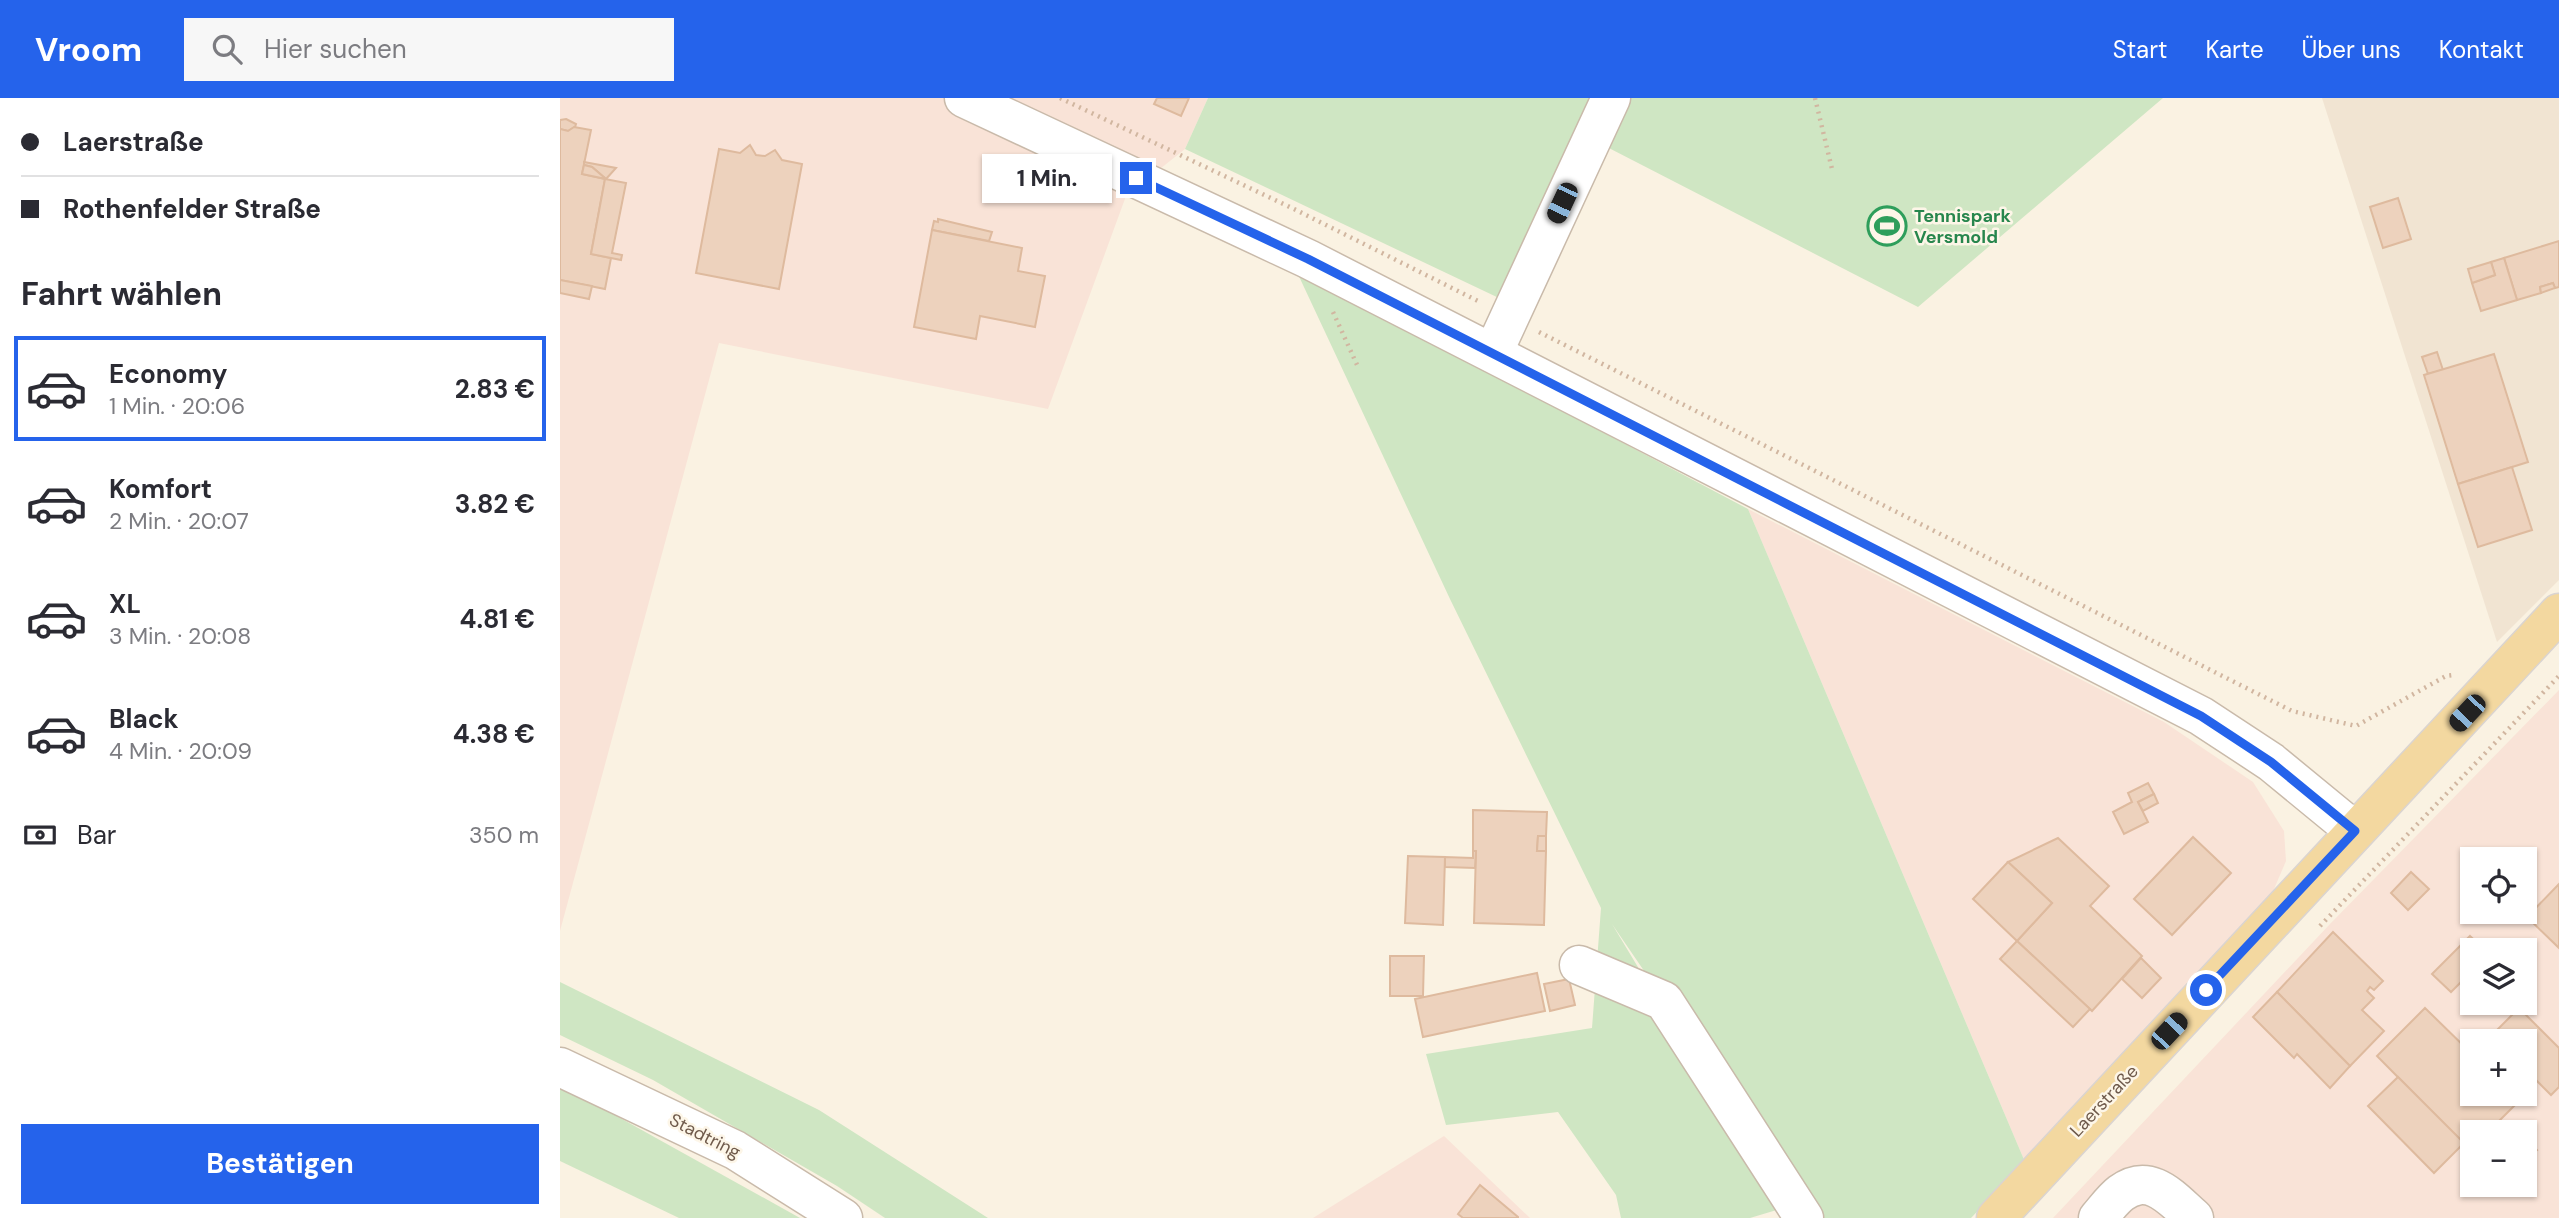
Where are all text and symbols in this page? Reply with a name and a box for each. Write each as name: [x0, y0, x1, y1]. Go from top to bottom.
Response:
search box: [184, 18, 674, 81]
text: Vroom: [35, 28, 142, 71]
icon: search: [208, 30, 246, 68]
text: Hier suchen: [264, 32, 407, 66]
text: Start: [2113, 34, 2167, 65]
text: Karte: [2205, 34, 2264, 65]
text: Über uns: [2302, 34, 2401, 65]
text: Kontakt: [2439, 34, 2524, 65]
text: Laerstraße: [63, 125, 204, 159]
callout: 1 Min.: [982, 154, 1112, 202]
route end: [1120, 162, 1152, 194]
text: 1 Min.: [1017, 163, 1077, 193]
car: [1544, 180, 1581, 226]
text: Rothenfelder Straße: [63, 192, 321, 226]
place label: Tennispark Versmold: [1914, 204, 2011, 249]
sports icon: Tennispark Versmold: [1866, 205, 1908, 247]
text: Fahrt wählen: [21, 273, 222, 315]
icon: car: [25, 357, 88, 420]
text: Economy: [109, 357, 227, 391]
text: 2.83 €: [455, 372, 535, 406]
text: 1 Min. · 20:06: [109, 391, 245, 421]
icon: car: [25, 472, 88, 535]
text: Komfort: [109, 472, 212, 506]
text: 3.82 €: [455, 487, 535, 521]
text: 2 Min. · 20:07: [109, 506, 249, 536]
icon: car: [25, 587, 88, 650]
text: XL: [109, 587, 141, 621]
text: 4.81 €: [459, 602, 535, 636]
text: 3 Min. · 20:08: [109, 621, 251, 651]
car: [2445, 690, 2490, 736]
icon: car: [25, 702, 88, 765]
text: Black: [109, 702, 179, 736]
text: 4.38 €: [453, 717, 535, 751]
text: 4 Min. · 20:09: [109, 736, 252, 766]
icon: cash: [21, 816, 59, 854]
text: Bar: [77, 818, 116, 852]
text: 350 m: [469, 820, 539, 850]
map controls: [2460, 847, 2537, 1197]
button: locate: [2460, 847, 2537, 924]
button: layers: [2460, 938, 2537, 1015]
route start: [2190, 974, 2222, 1006]
car: [2147, 1008, 2192, 1054]
button: +: [2460, 1029, 2537, 1106]
street label: Laerstraße: [2064, 1060, 2144, 1142]
street label: Stadtring: [665, 1108, 745, 1164]
button: −: [2460, 1120, 2537, 1197]
button: Bestätigen: [21, 1124, 539, 1204]

